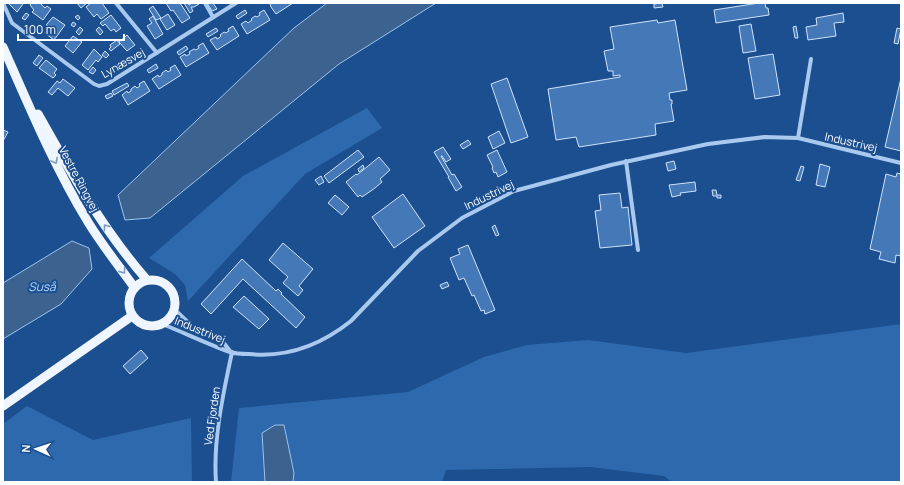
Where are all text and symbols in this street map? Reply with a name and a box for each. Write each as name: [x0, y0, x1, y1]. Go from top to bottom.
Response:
scale bar: [18, 16, 124, 42]
text: 100 m: [24, 21, 56, 38]
street label: Lynæsvej: [98, 44, 147, 81]
street label: Industrivej: [823, 128, 879, 155]
street label: Vestre Ringvej: [56, 143, 103, 214]
one-way arrow: [50, 156, 57, 164]
street label: Industrivej: [461, 176, 516, 213]
one-way arrow: [104, 224, 111, 231]
one-way arrow: [118, 267, 125, 274]
water label: Suså: [28, 278, 57, 295]
street label: Industrivej: [173, 313, 228, 346]
street label: Ved Fjorden: [200, 386, 223, 446]
north arrow: [16, 429, 56, 469]
text: N: [18, 444, 33, 453]

